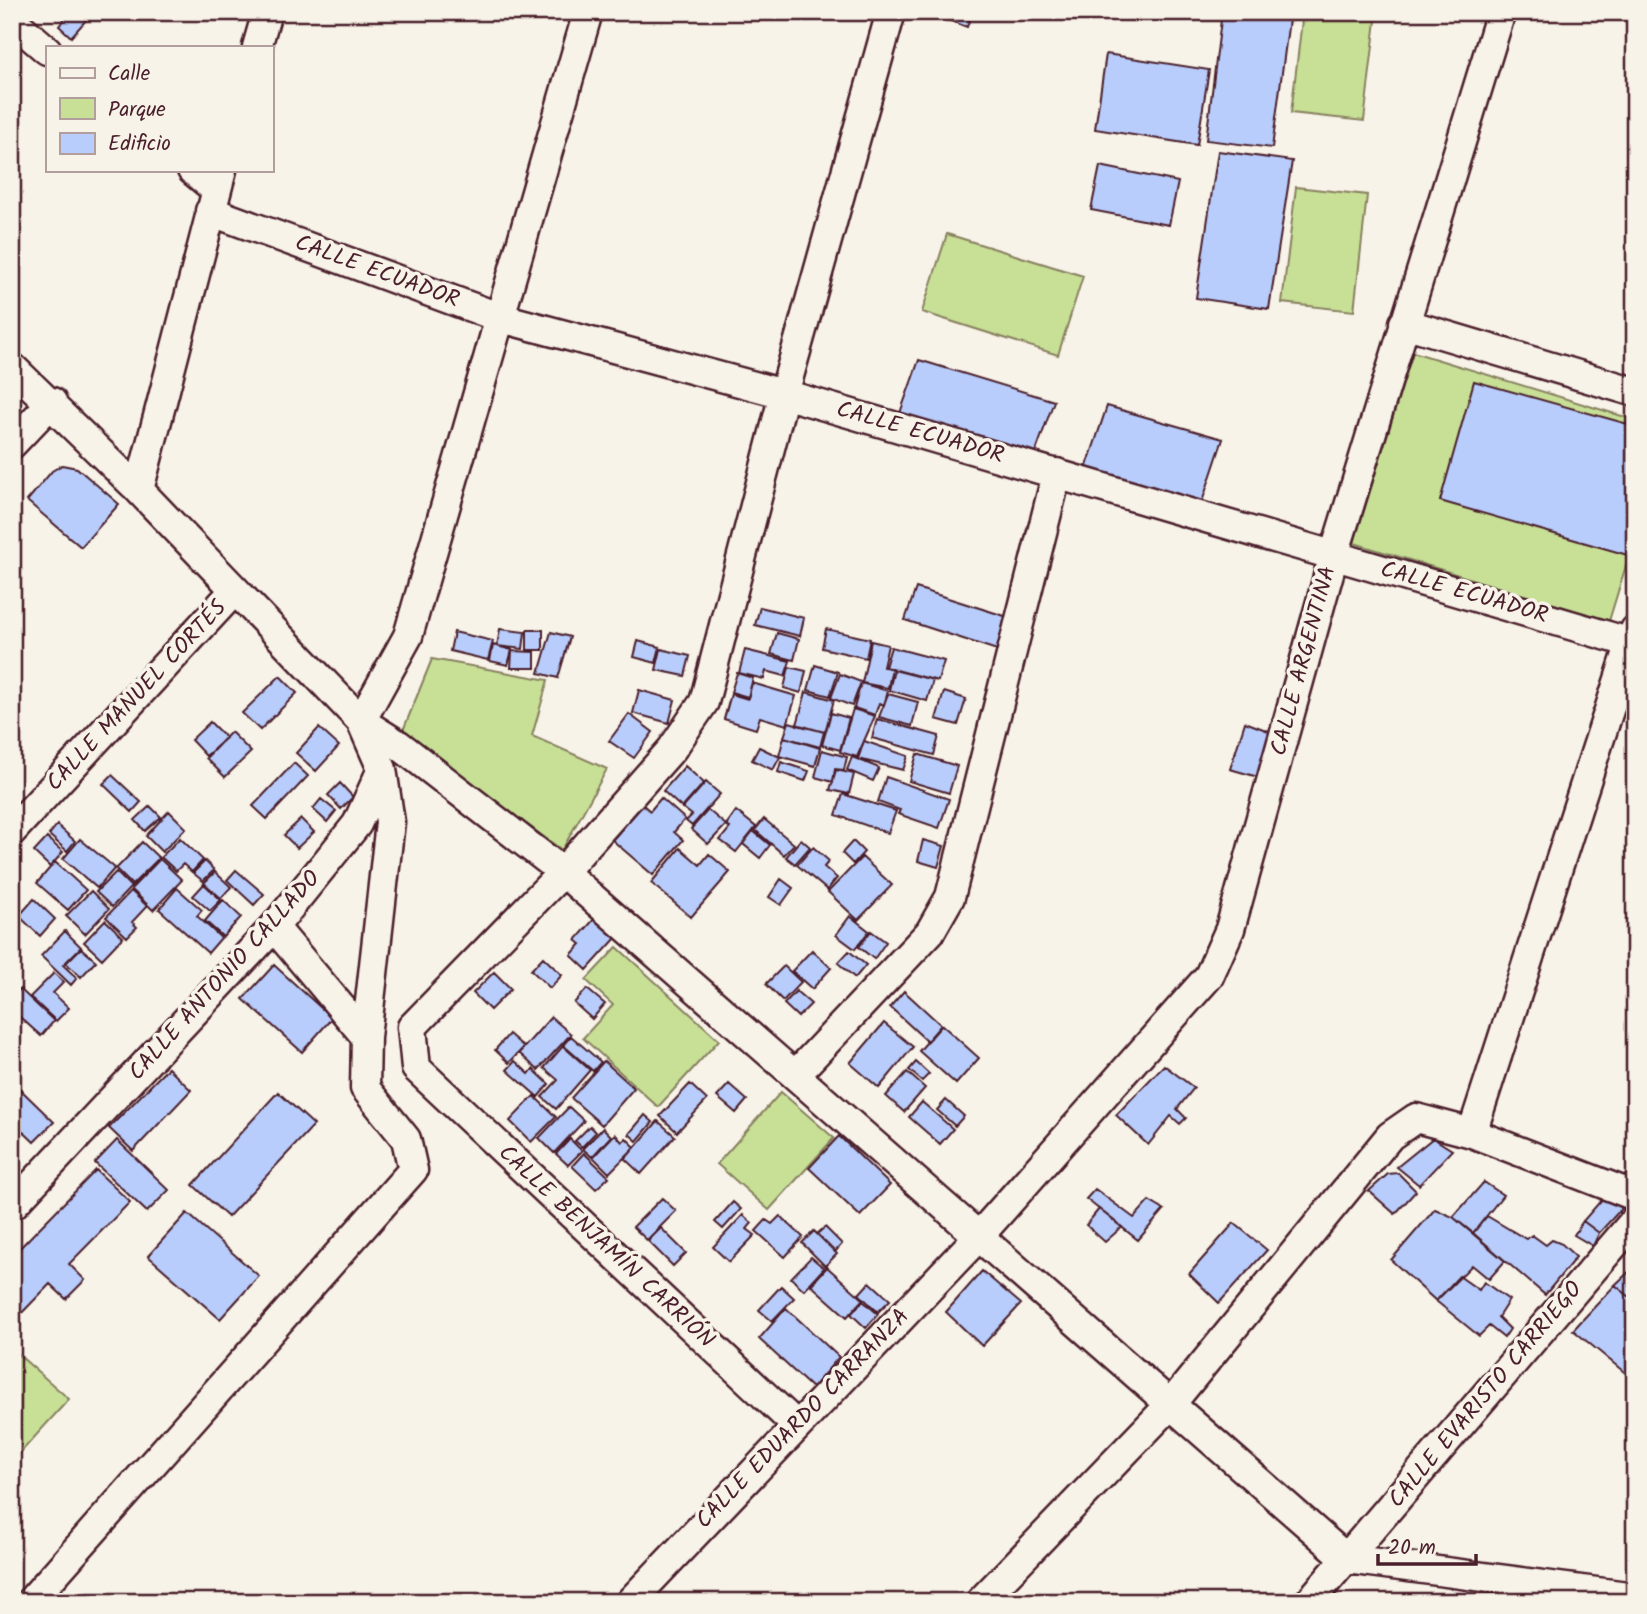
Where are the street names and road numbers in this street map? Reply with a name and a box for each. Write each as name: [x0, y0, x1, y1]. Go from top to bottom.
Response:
street label: CALLE ECUADOR: [290, 226, 464, 318]
street label: CALLE ECUADOR: [832, 392, 1008, 474]
street label: CALLE ECUADOR: [1376, 552, 1552, 634]
street label: CALLE ARGENTINA: [1261, 562, 1347, 760]
street label: CALLE MANUEL CORTÉS: [38, 592, 236, 800]
street label: CALLE ANTONIO CALLADO: [120, 862, 330, 1090]
street label: CALLE BENJAMÍN CARRIÓN: [489, 1136, 723, 1358]
street label: CALLE EVARISTO CARRIEGO: [1380, 1274, 1592, 1516]
street label: CALLE EDUARDO CARRANZA: [687, 1300, 919, 1538]

